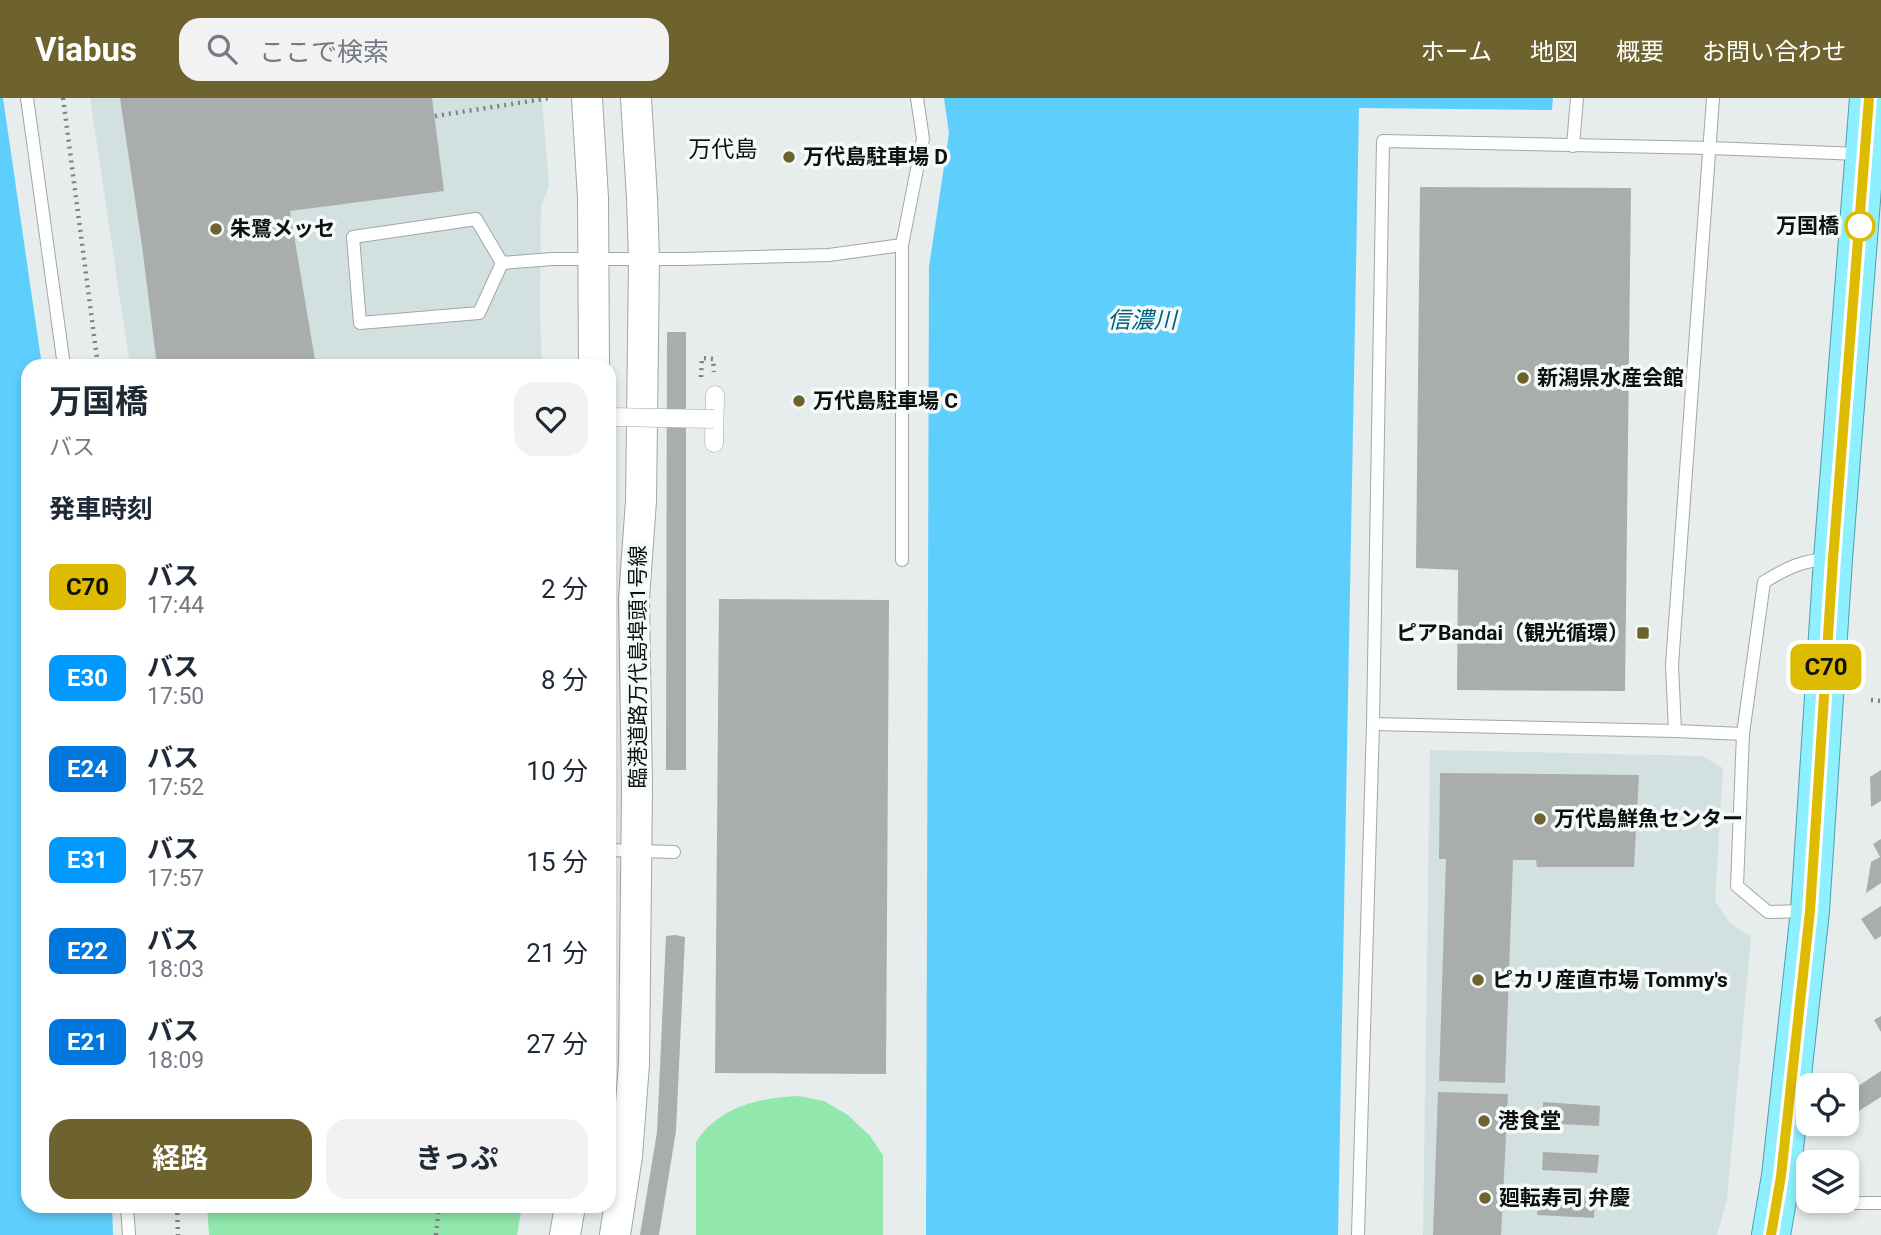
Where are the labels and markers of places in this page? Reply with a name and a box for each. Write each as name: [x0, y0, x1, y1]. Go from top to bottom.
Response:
place label: 万代島駐車場 D: [803, 145, 948, 169]
marker: 万代島駐車場 D: [781, 149, 797, 165]
marker: 万国橋: [1845, 211, 1875, 241]
place label: 万国橋: [1776, 214, 1839, 238]
place label: 朱鷺メッセ: [230, 217, 335, 241]
marker: 朱鷺メッセ: [208, 221, 224, 237]
place label: 新潟県水産会館: [1537, 366, 1684, 390]
marker: 新潟県水産会館: [1515, 370, 1531, 386]
place label: 万代島駐車場 C: [813, 389, 958, 413]
marker: 万代島駐車場 C: [791, 393, 807, 409]
place label: ピアBandai（観光循環）: [1396, 621, 1629, 645]
marker: ピアBandai（観光循環）: [1635, 625, 1651, 641]
place label: 万代島鮮魚センター: [1554, 807, 1743, 831]
marker: 万代島鮮魚センター: [1532, 811, 1548, 827]
place label: ピカリ産直市場 Tommy's: [1492, 968, 1728, 992]
marker: ピカリ産直市場 Tommy's: [1470, 972, 1486, 988]
place label: 港食堂: [1498, 1109, 1561, 1133]
marker: 港食堂: [1476, 1113, 1492, 1129]
place label: 廻転寿司 弁慶: [1499, 1186, 1630, 1210]
marker: 廻転寿司 弁慶: [1477, 1190, 1493, 1206]

